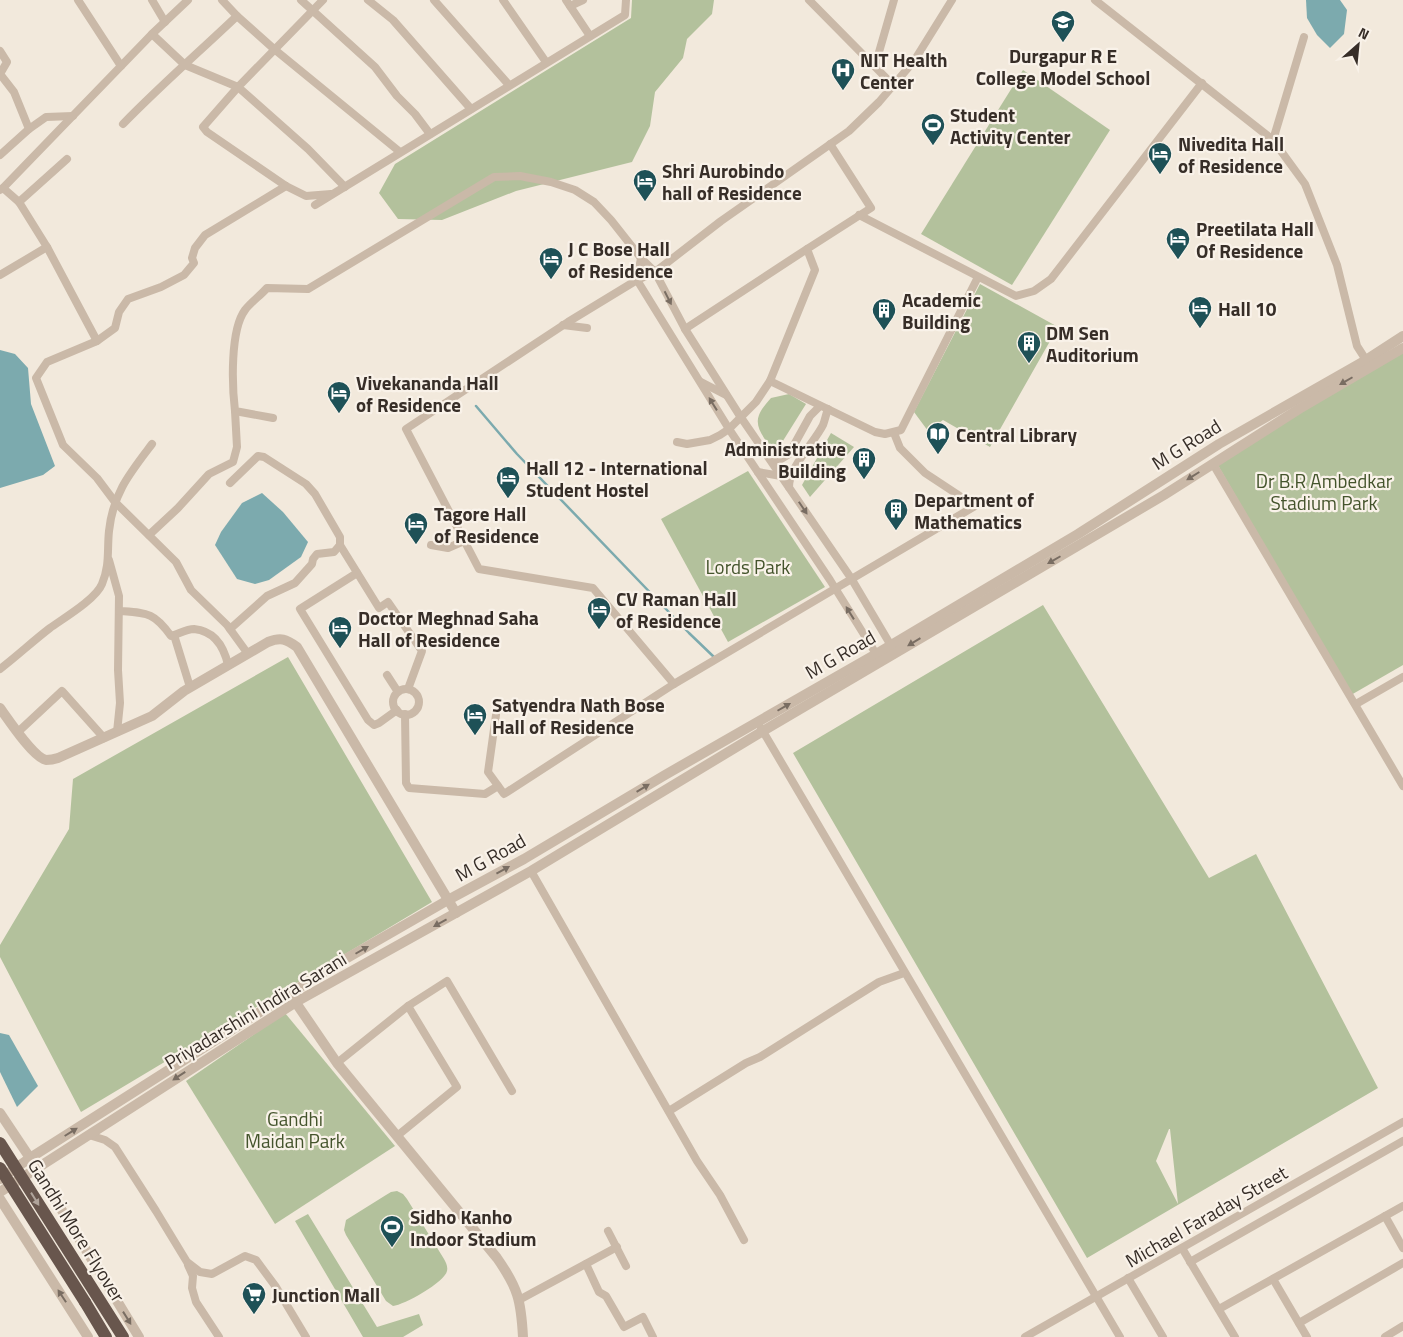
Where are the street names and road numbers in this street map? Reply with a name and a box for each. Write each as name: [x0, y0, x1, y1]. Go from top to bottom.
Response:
street label: M G Road: [1146, 411, 1226, 477]
street label: M G Road: [799, 622, 881, 686]
street label: M G Road: [449, 826, 531, 888]
street label: Priyadarshini Indira Sarani: [158, 944, 352, 1076]
street label: Gandhi More Flyover: [21, 1153, 133, 1308]
street label: Michael Faraday Street: [1119, 1158, 1293, 1274]

